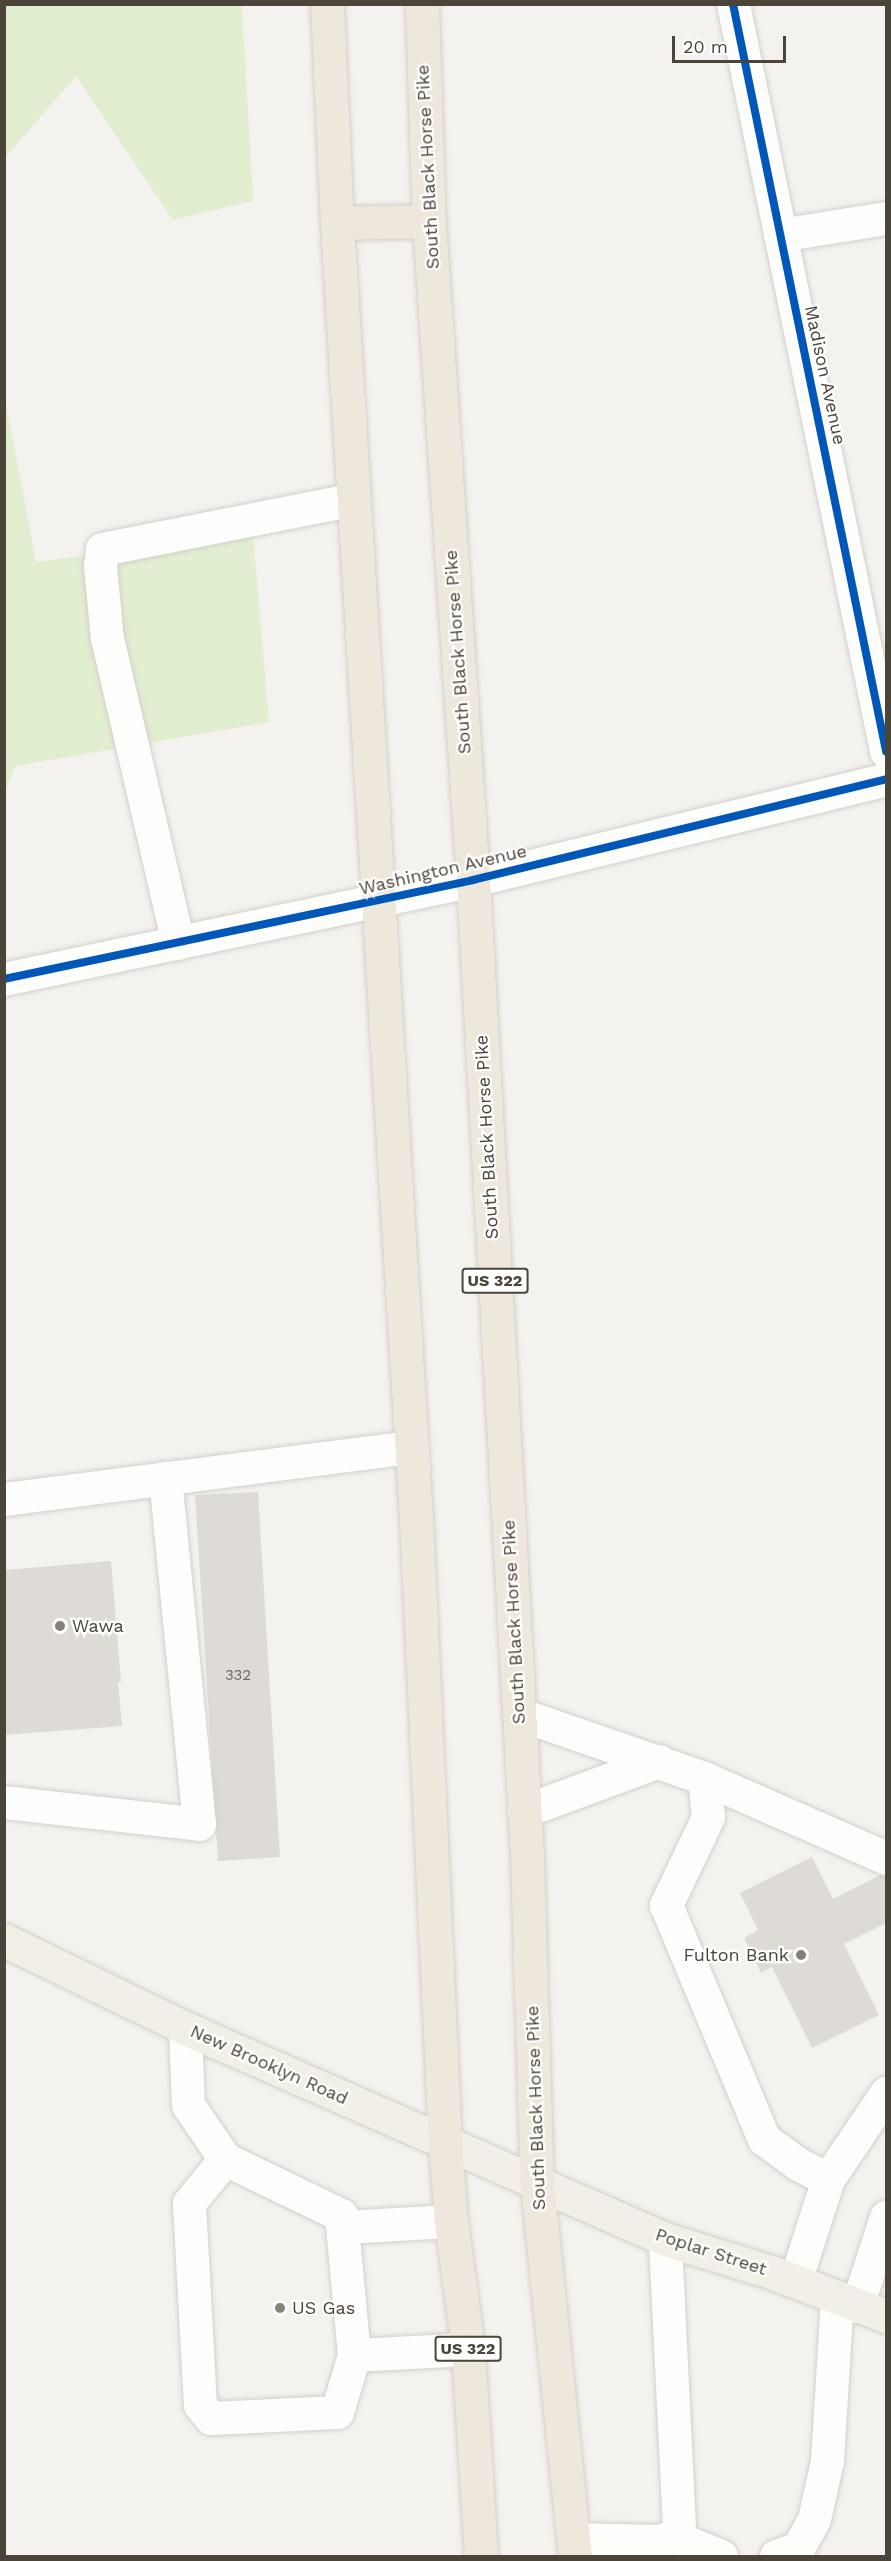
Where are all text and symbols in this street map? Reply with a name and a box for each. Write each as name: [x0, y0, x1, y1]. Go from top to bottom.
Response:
scale bar: [675, 24, 789, 62]
text: 20 m: [683, 36, 728, 57]
street label: South Black Horse Pike: [412, 64, 444, 270]
street label: Madison Avenue: [800, 303, 850, 447]
street label: South Black Horse Pike: [440, 549, 476, 755]
street label: Washington Avenue: [357, 840, 529, 900]
street label: South Black Horse Pike: [471, 1034, 503, 1240]
road number: US 322: [460, 1268, 530, 1294]
street label: South Black Horse Pike: [498, 1519, 530, 1725]
place label: Wawa: [72, 1615, 124, 1637]
marker: Wawa: [53, 1619, 67, 1633]
house number: 332: [225, 1667, 251, 1685]
place label: Fulton Bank: [684, 1944, 789, 1966]
marker: Fulton Bank: [794, 1948, 808, 1962]
street label: South Black Horse Pike: [522, 2005, 550, 2211]
street label: New Brooklyn Road: [187, 2020, 351, 2110]
street label: Poplar Street: [652, 2224, 770, 2280]
place label: US Gas: [292, 2297, 355, 2319]
marker: US Gas: [273, 2301, 287, 2315]
road number: US 322: [434, 2336, 502, 2362]

